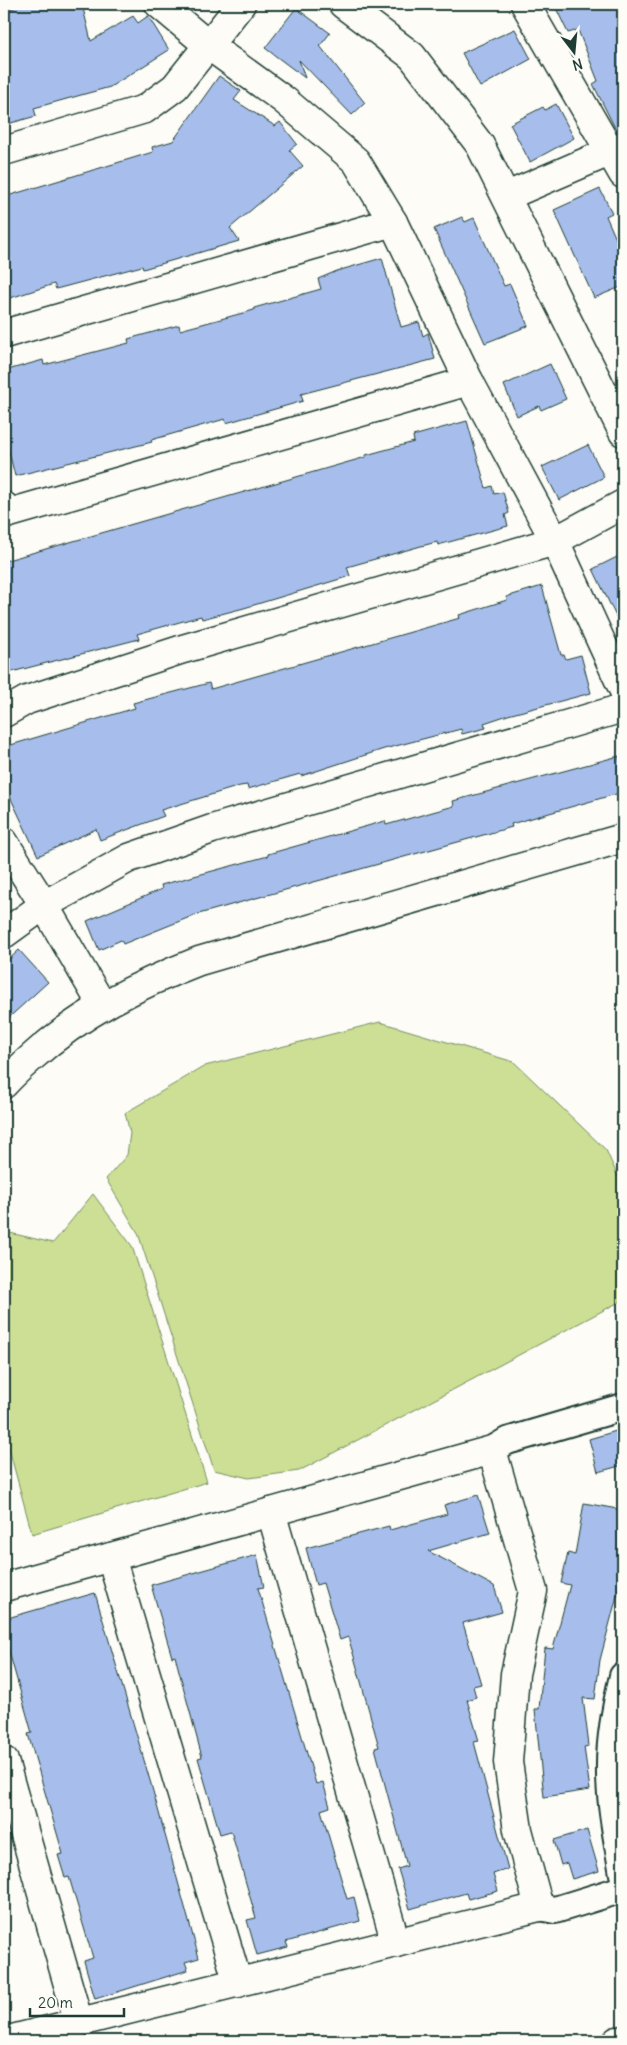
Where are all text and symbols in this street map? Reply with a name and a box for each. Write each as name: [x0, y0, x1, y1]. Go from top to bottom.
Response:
north arrow: [550, 28, 600, 78]
text: N: [570, 55, 585, 74]
scale bar: [30, 1985, 124, 2017]
text: 20 m: [38, 1993, 73, 2012]

